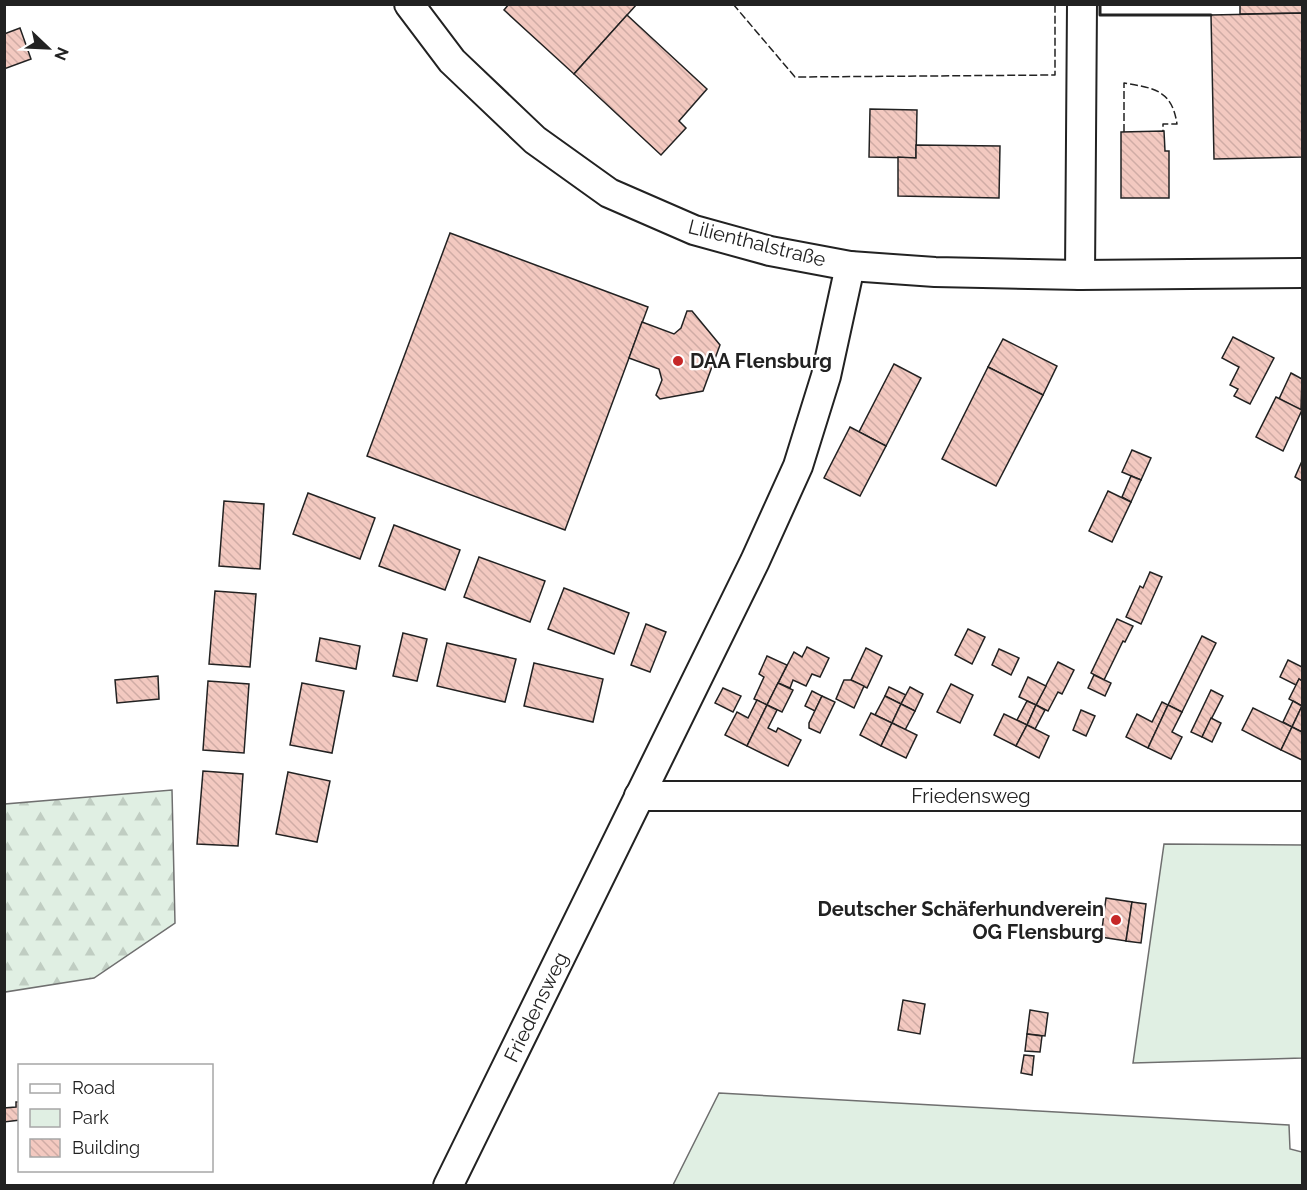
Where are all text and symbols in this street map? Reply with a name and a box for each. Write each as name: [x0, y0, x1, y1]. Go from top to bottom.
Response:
north arrow: [18, 18, 78, 78]
text: N: [50, 44, 72, 63]
street label: Lilienthalstraße: [686, 214, 828, 272]
place label: DAA Flensburg: [690, 349, 832, 373]
marker: DAA Flensburg: [671, 354, 685, 368]
street label: Friedensweg: [911, 784, 1031, 808]
place label: Deutscher Schäferhundverein OG Flensburg: [818, 897, 1104, 944]
marker: Deutscher Schäferhundverein OG Flensburg: [1109, 913, 1123, 927]
street label: Friedensweg: [499, 948, 573, 1066]
legend: [18, 1064, 213, 1172]
text: Road: [72, 1077, 115, 1098]
text: Park: [72, 1107, 109, 1128]
text: Building: [72, 1137, 140, 1158]

